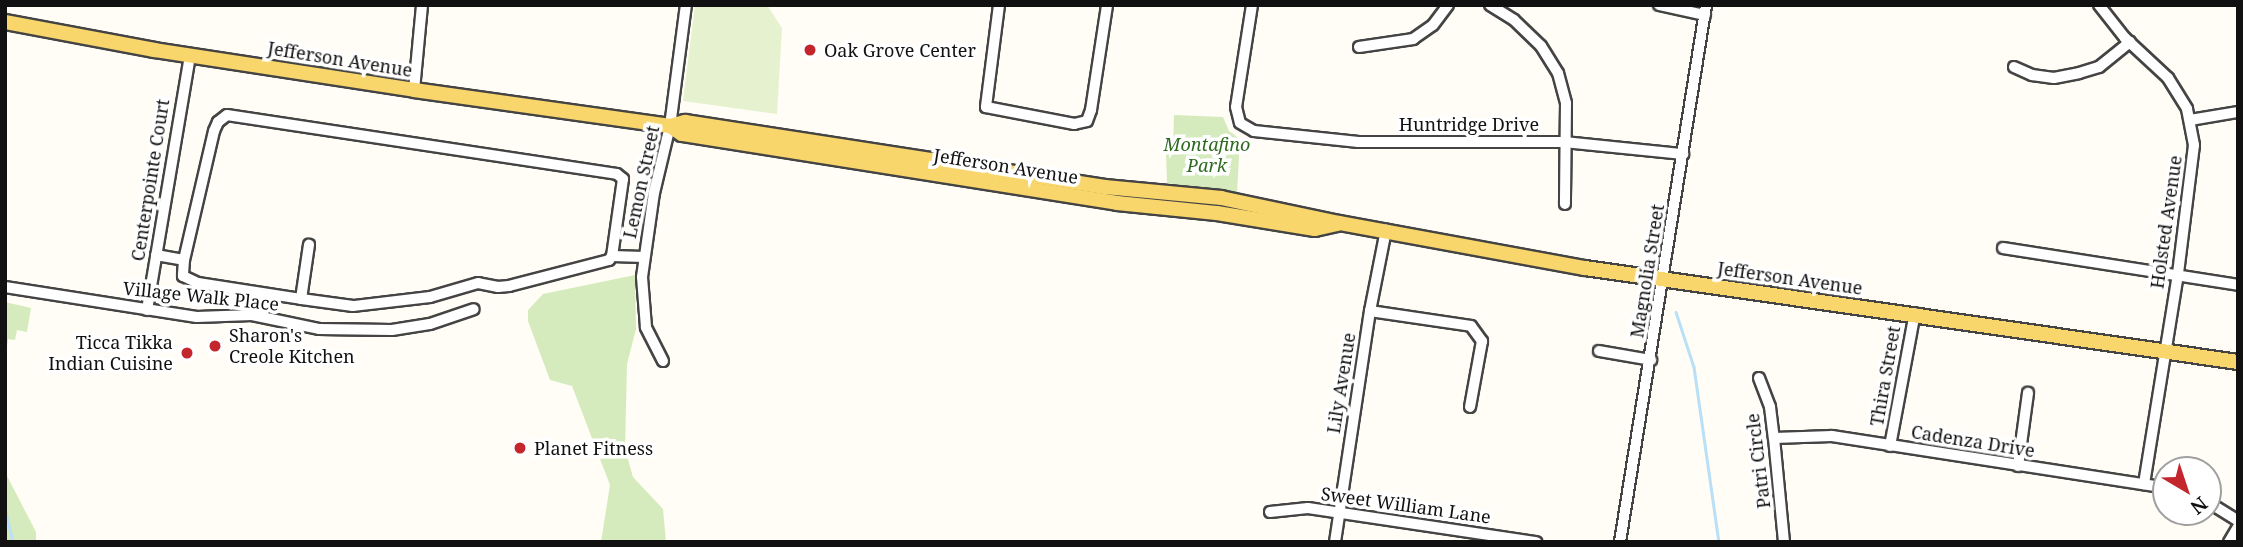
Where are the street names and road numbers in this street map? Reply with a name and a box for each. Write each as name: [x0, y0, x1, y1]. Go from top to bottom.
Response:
street label: Jefferson Avenue: [266, 37, 414, 81]
street label: Centerpointe Court: [127, 97, 173, 263]
street label: Huntridge Drive: [1399, 113, 1539, 135]
street label: Lemon Street: [619, 124, 663, 240]
street label: Jefferson Avenue: [932, 144, 1080, 188]
street label: Holsted Avenue: [2146, 154, 2186, 290]
street label: Magnolia Street: [1626, 203, 1668, 339]
street label: Jefferson Avenue: [1716, 257, 1864, 299]
street label: Village Walk Place: [122, 277, 280, 315]
street label: Thira Street: [1866, 324, 1904, 428]
street label: Lily Avenue: [1322, 331, 1360, 435]
street label: Patri Circle: [1741, 412, 1775, 510]
street label: Cadenza Drive: [1910, 421, 2036, 461]
street label: Sweet William Lane: [1320, 482, 1492, 528]

